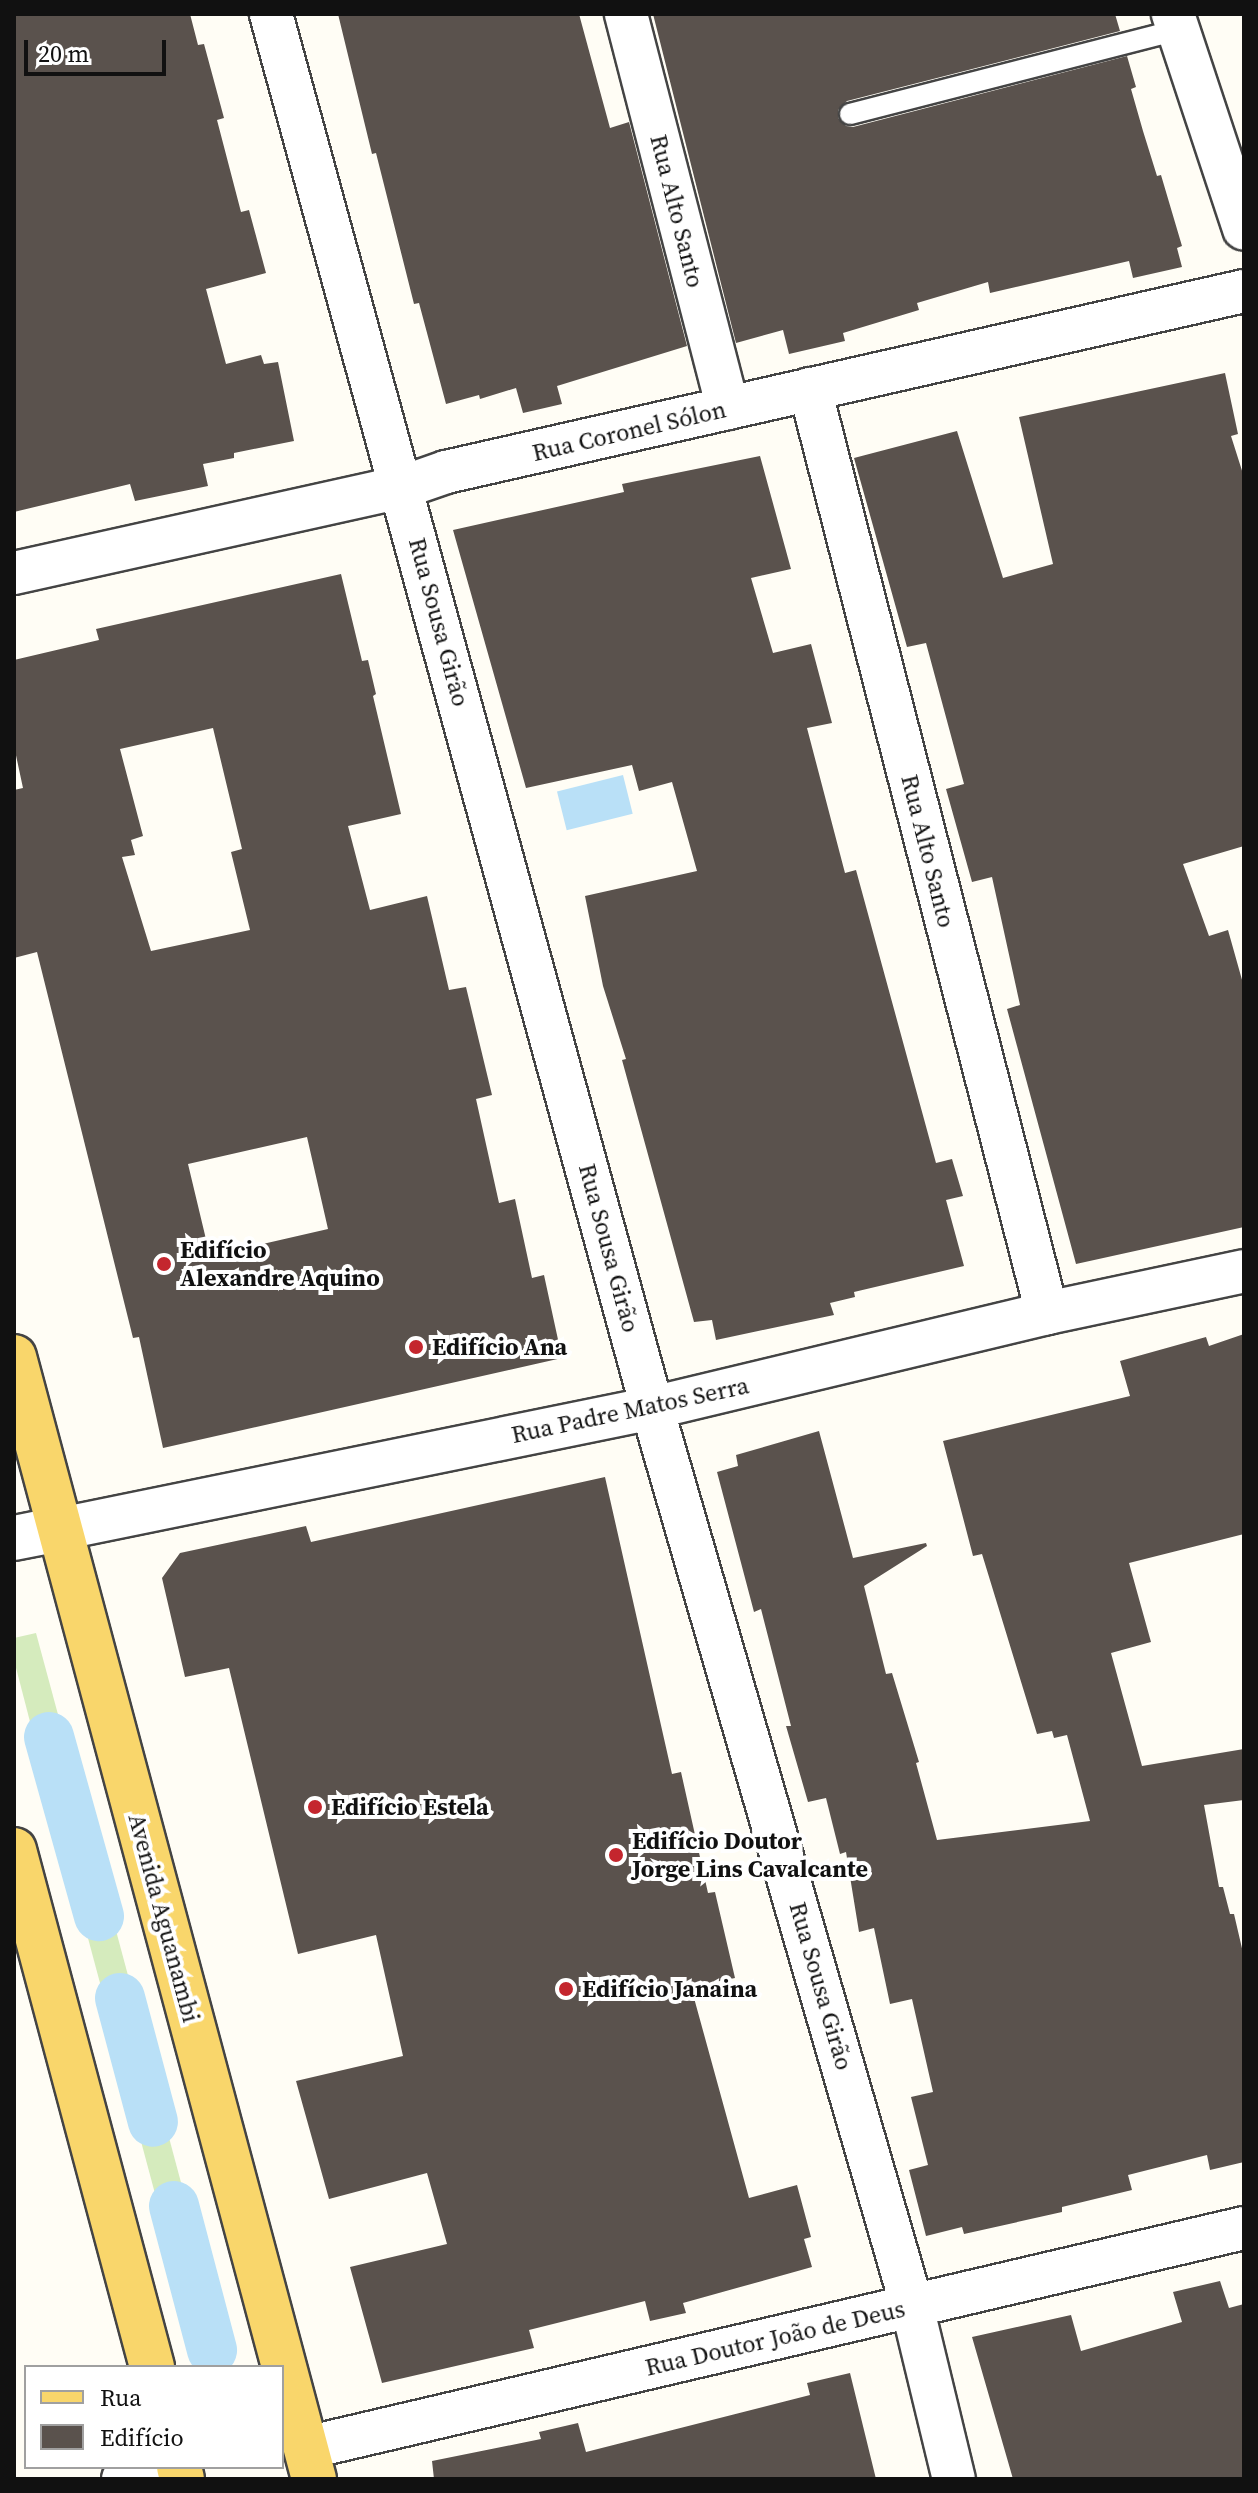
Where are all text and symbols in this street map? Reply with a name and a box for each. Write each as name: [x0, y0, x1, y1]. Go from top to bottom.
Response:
scale bar: [28, 24, 170, 74]
text: 20 m: [38, 37, 89, 70]
street label: Rua Alto Santo: [644, 132, 710, 290]
street label: Rua Coronel Sólon: [529, 395, 729, 467]
street label: Rua Sousa Girão: [403, 535, 475, 709]
street label: Rua Alto Santo: [895, 772, 961, 930]
street label: Rua Sousa Girão: [573, 1161, 645, 1335]
place label: Edifício Alexandre Aquino: [180, 1236, 380, 1292]
marker: Edifício Alexandre Aquino: [155, 1255, 173, 1273]
place label: Edifício Ana: [432, 1333, 567, 1361]
marker: Edifício Ana: [407, 1338, 425, 1356]
street label: Rua Padre Matos Serra: [509, 1371, 751, 1449]
place label: Edifício Estela: [331, 1793, 489, 1821]
marker: Edifício Estela: [306, 1798, 324, 1816]
street label: Avenida Aguanambi: [122, 1810, 206, 2026]
place label: Edifício Doutor Jorge Lins Cavalcante: [632, 1827, 868, 1883]
marker: Edifício Doutor Jorge Lins Cavalcante: [607, 1846, 625, 1864]
street label: Rua Sousa Girão: [783, 1899, 859, 2073]
place label: Edifício Janaina: [582, 1975, 757, 2003]
marker: Edifício Janaina: [557, 1980, 575, 1998]
street label: Rua Doutor João de Deus: [642, 2294, 908, 2382]
legend: [24, 2365, 284, 2469]
text: Rua: [100, 2381, 142, 2414]
text: Edifício: [100, 2421, 184, 2454]

